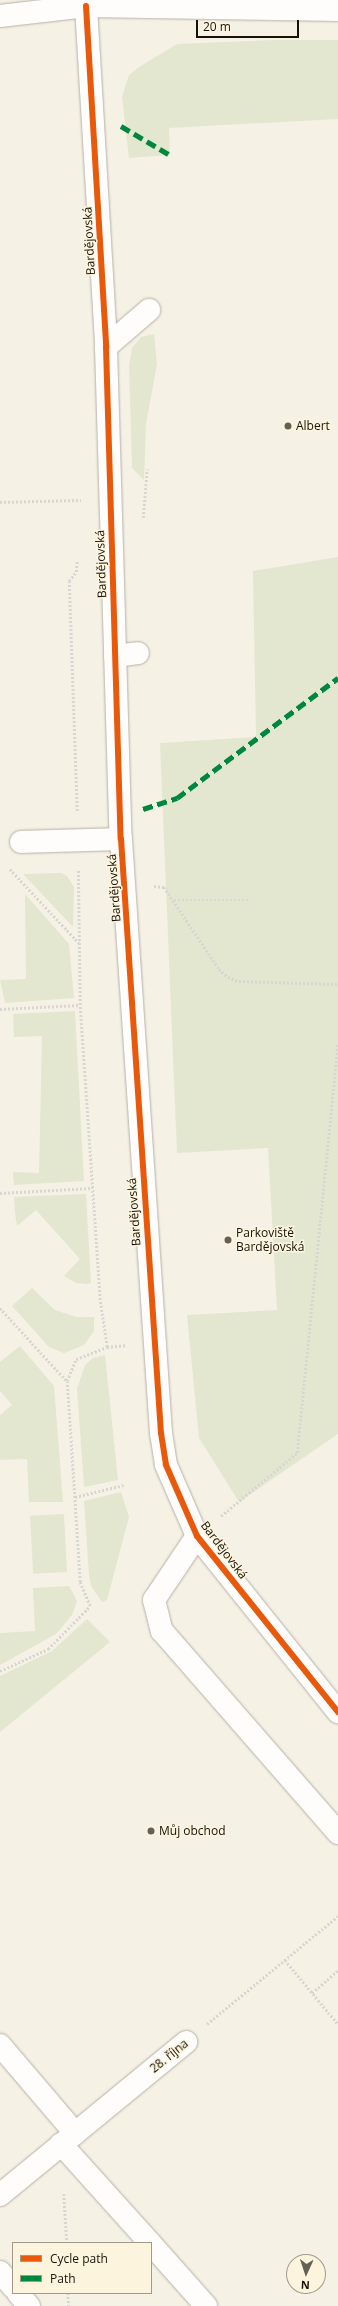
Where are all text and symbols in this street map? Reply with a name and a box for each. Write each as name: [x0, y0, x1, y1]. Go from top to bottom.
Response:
scale bar: [198, 12, 301, 38]
text: 20 m: [203, 18, 231, 35]
street label: Bardějovská: [80, 207, 98, 275]
place label: Albert: [296, 419, 330, 433]
marker: Albert: [283, 421, 293, 431]
street label: Bardějovská: [93, 530, 109, 598]
street label: Bardějovská: [104, 853, 124, 923]
street label: Bardějovská: [124, 1177, 144, 1247]
place label: Parkoviště Bardějovská: [236, 1226, 304, 1254]
marker: Parkoviště Bardějovská: [223, 1235, 233, 1245]
street label: Bardějovská: [198, 1518, 250, 1582]
place label: Můj obchod: [159, 1824, 226, 1838]
marker: Můj obchod: [146, 1826, 156, 1836]
street label: 28. října: [147, 2036, 191, 2076]
legend: [12, 2242, 152, 2294]
text: Cycle path: [50, 2250, 108, 2267]
north arrow: [286, 2254, 326, 2294]
text: Path: [50, 2270, 76, 2287]
text: N: [301, 2278, 310, 2293]

